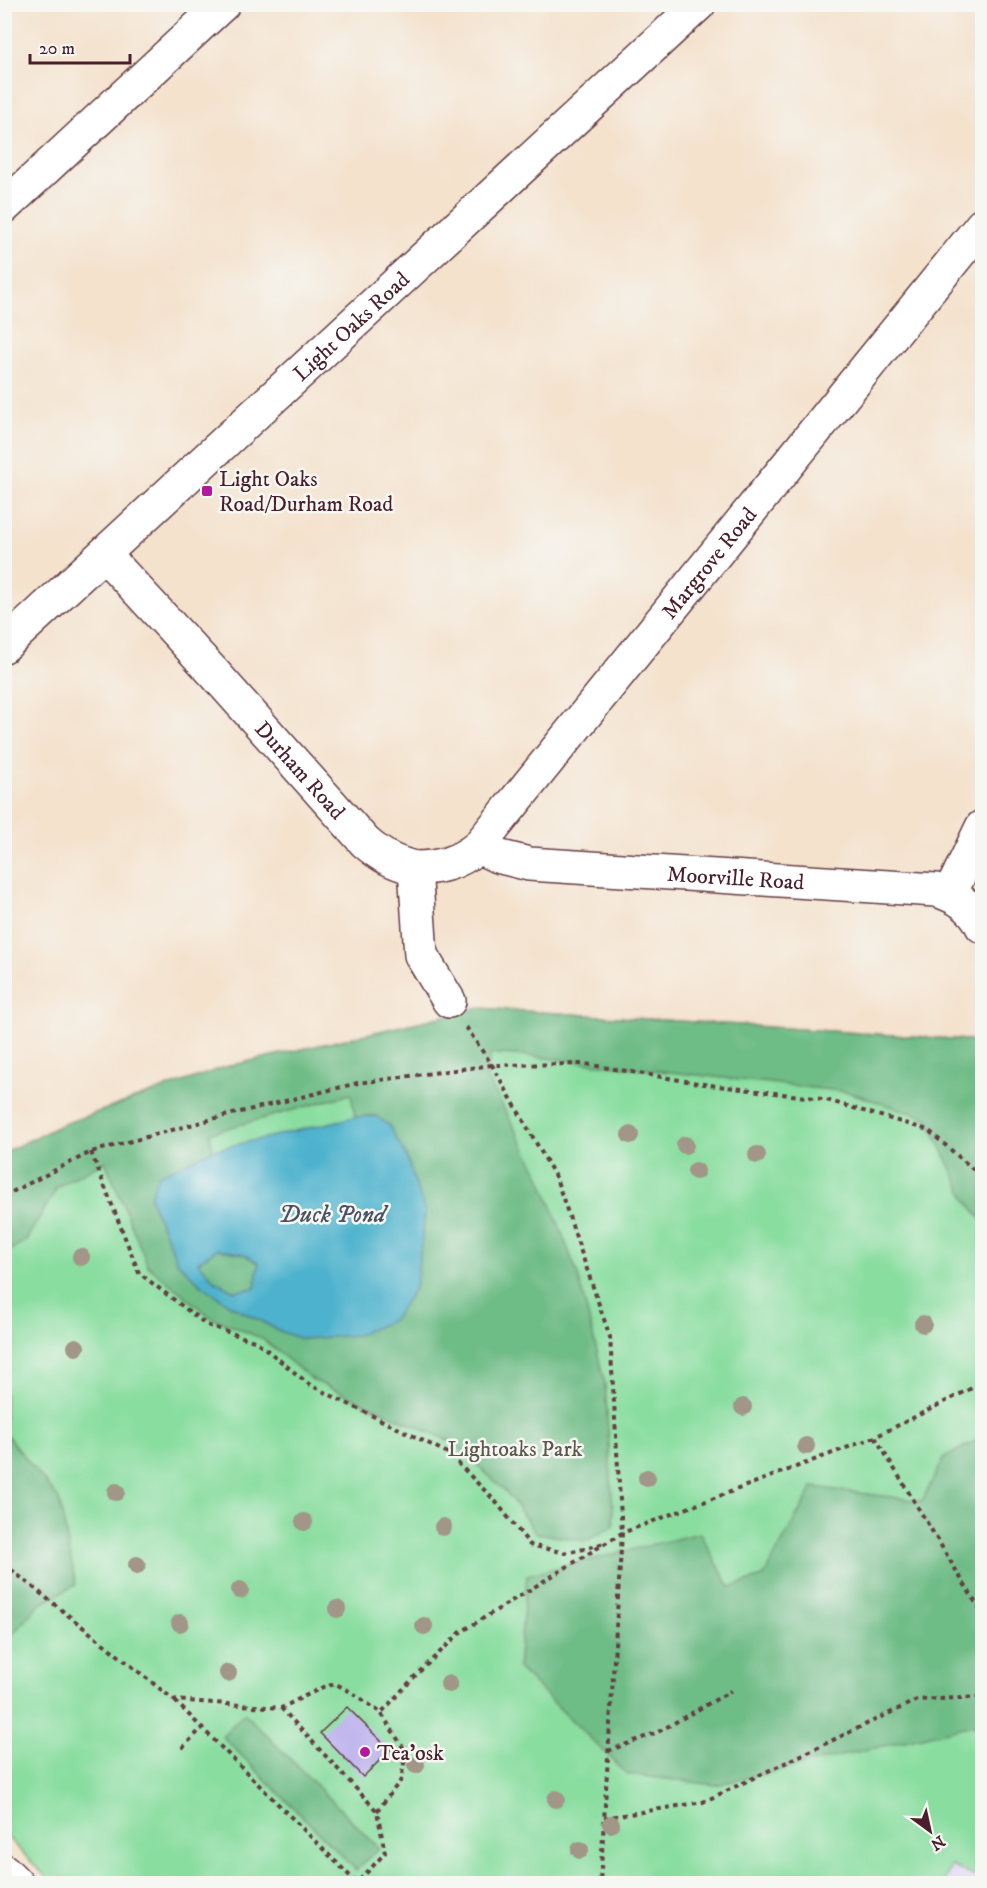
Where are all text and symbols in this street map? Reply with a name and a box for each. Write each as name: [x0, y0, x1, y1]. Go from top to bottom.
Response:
scale bar: [30, 27, 130, 65]
text: 20 m: [39, 38, 75, 60]
street label: Light Oaks Road: [288, 266, 416, 387]
place label: Light Oaks Road/Durham Road: [219, 466, 393, 518]
marker: Light Oaks Road/Durham Road: [200, 484, 214, 498]
street label: Margrove Road: [656, 502, 763, 625]
street label: Durham Road: [248, 716, 350, 826]
street label: Moorville Road: [666, 861, 805, 897]
water label: Duck Pond: [279, 1200, 389, 1230]
park label: Lightoaks Park: [448, 1436, 582, 1463]
place label: Tea'osk: [377, 1740, 444, 1767]
marker: Tea'osk: [358, 1745, 372, 1759]
north arrow: [900, 1801, 960, 1861]
text: N: [927, 1831, 949, 1855]

